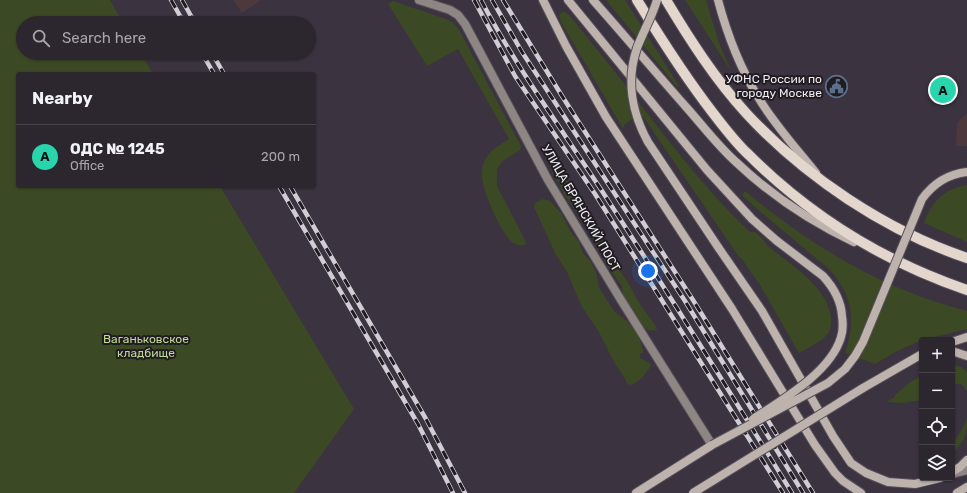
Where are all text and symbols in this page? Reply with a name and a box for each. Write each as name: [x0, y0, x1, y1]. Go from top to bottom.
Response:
search box: [16, 16, 316, 60]
icon: search: [30, 27, 52, 49]
text: Search here: [62, 29, 146, 47]
place label: УФНС России по городу Москве: [726, 72, 822, 100]
public building icon: УФНС России по городу Москве: [824, 73, 850, 99]
pin: A: [930, 75, 956, 105]
text: Nearby: [32, 88, 93, 108]
text: ОДС № 1245: [70, 140, 165, 158]
street label: УЛИЦА БРЯНСКИЙ ПОСТ: [539, 142, 623, 274]
text: A: [40, 149, 50, 164]
text: 200 m: [261, 149, 300, 164]
text: Office: [70, 158, 104, 173]
your location: [638, 261, 658, 281]
park label: Ваганьковское кладбище: [103, 332, 189, 360]
map controls: [919, 337, 955, 481]
button: +: [919, 337, 955, 373]
button: −: [919, 373, 955, 409]
button: locate: [919, 409, 955, 445]
button: layers: [919, 445, 955, 481]

